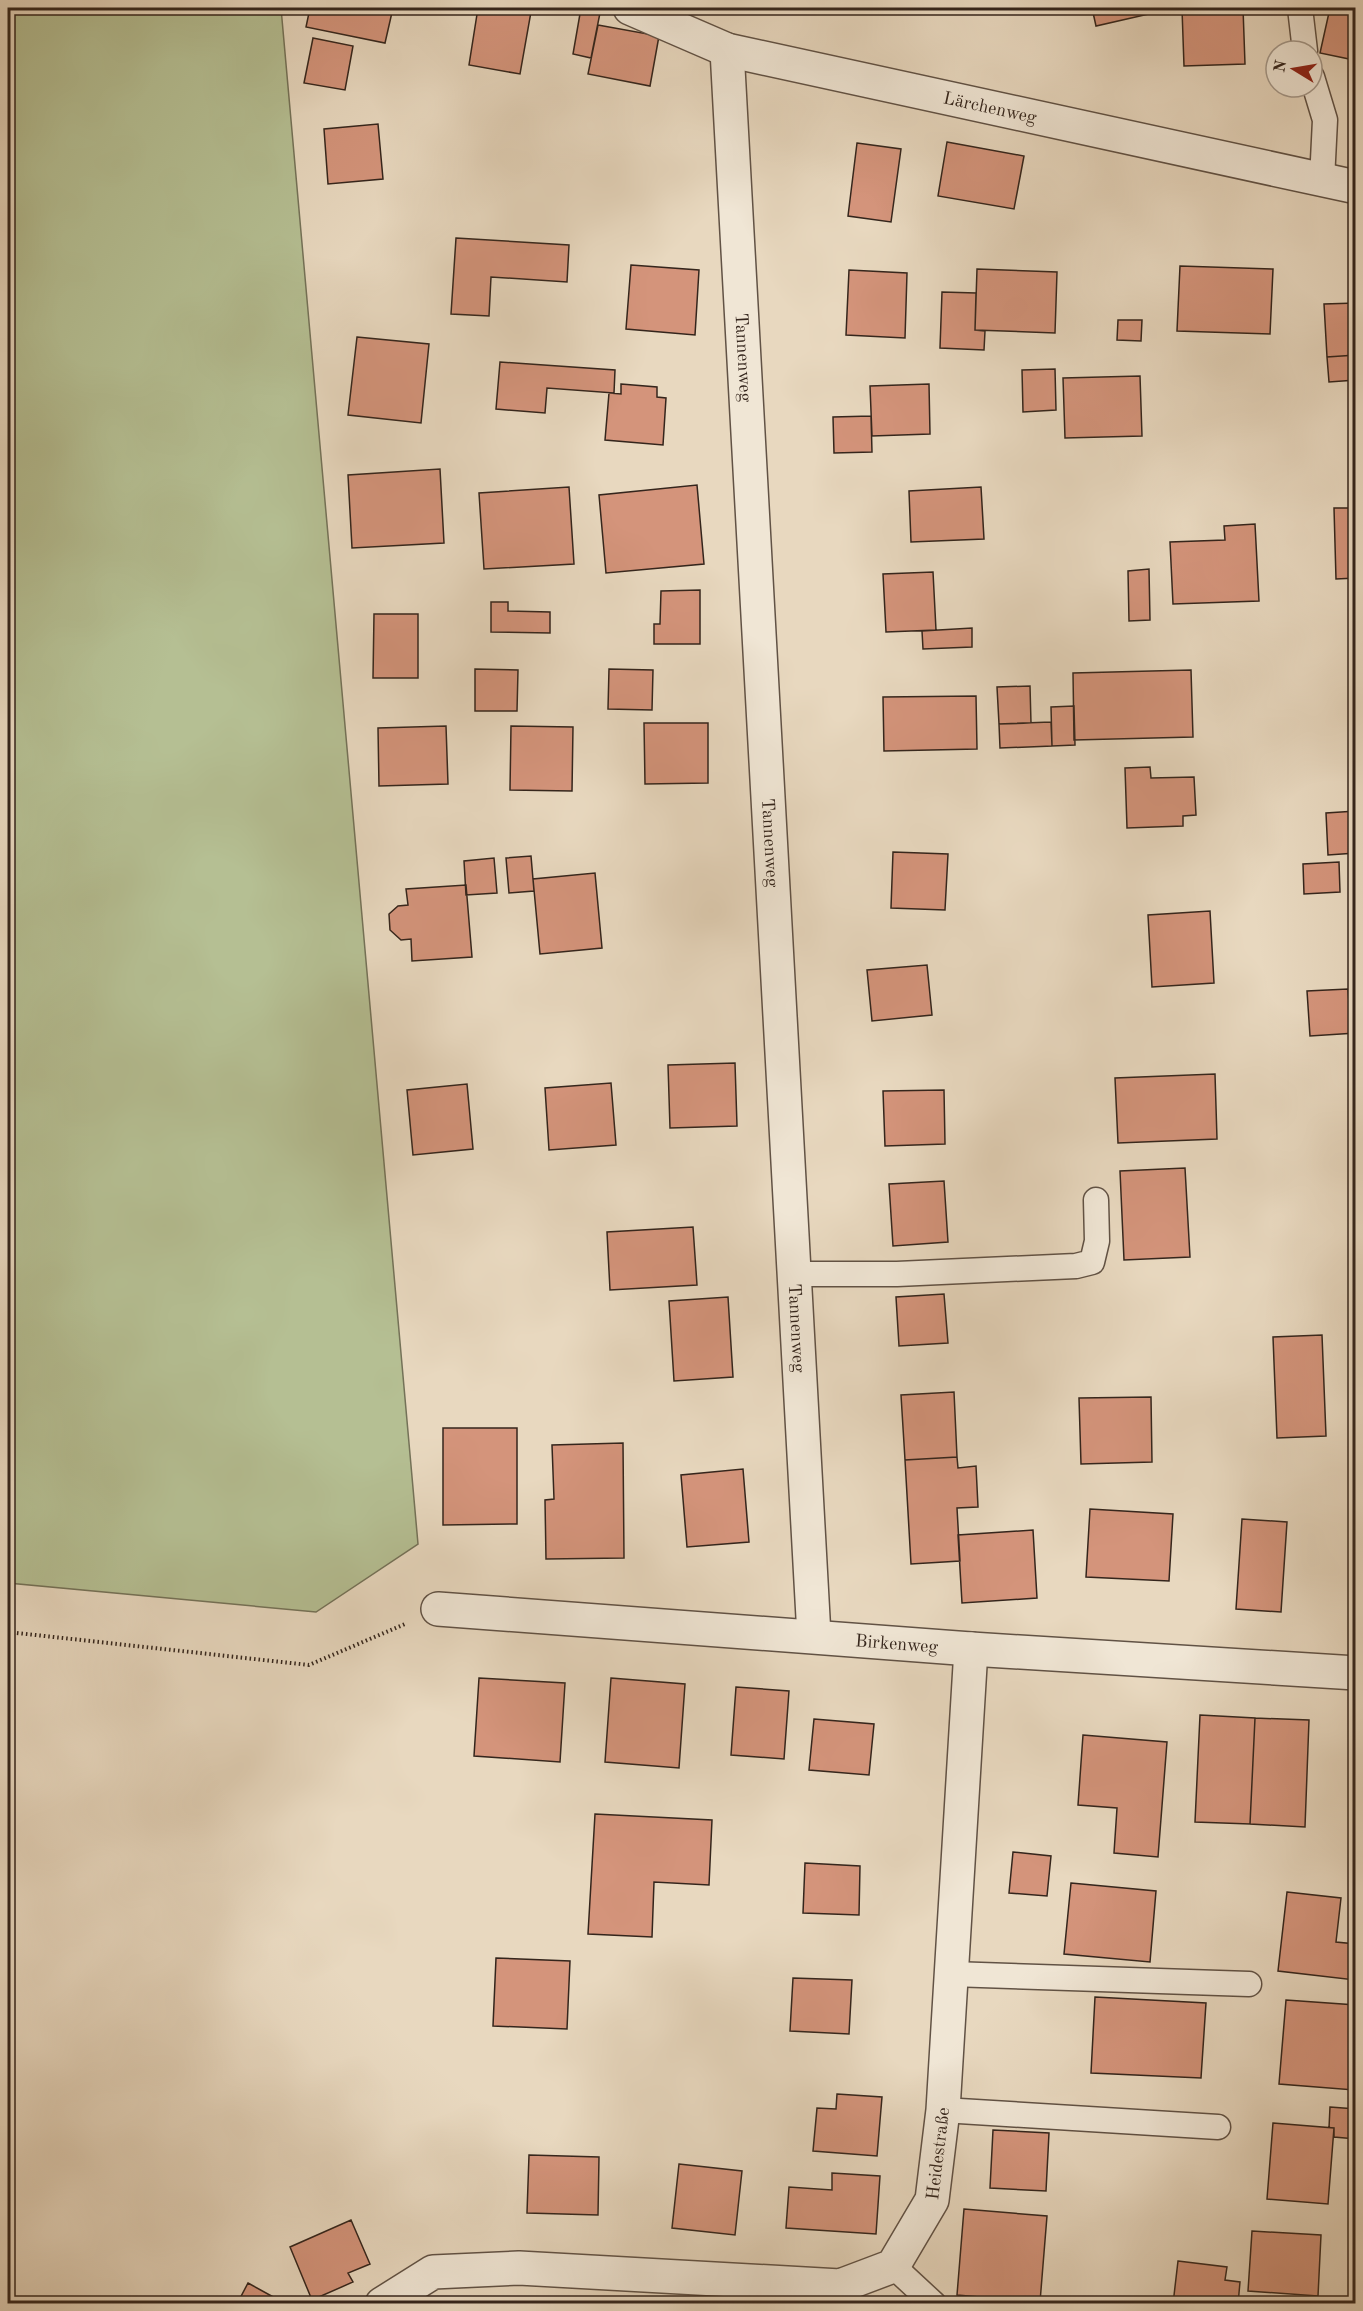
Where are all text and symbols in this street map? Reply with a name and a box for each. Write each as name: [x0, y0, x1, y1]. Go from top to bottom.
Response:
north arrow: [1264, 39, 1324, 99]
text: N: [1272, 58, 1290, 74]
street label: Lärchenweg: [942, 89, 1039, 127]
street label: Tannenweg: [731, 312, 754, 403]
street label: Tannenweg: [758, 798, 781, 888]
street label: Tannenweg: [785, 1283, 808, 1374]
street label: Birkenweg: [854, 1632, 939, 1657]
street label: Heidestraße: [924, 2106, 953, 2201]

